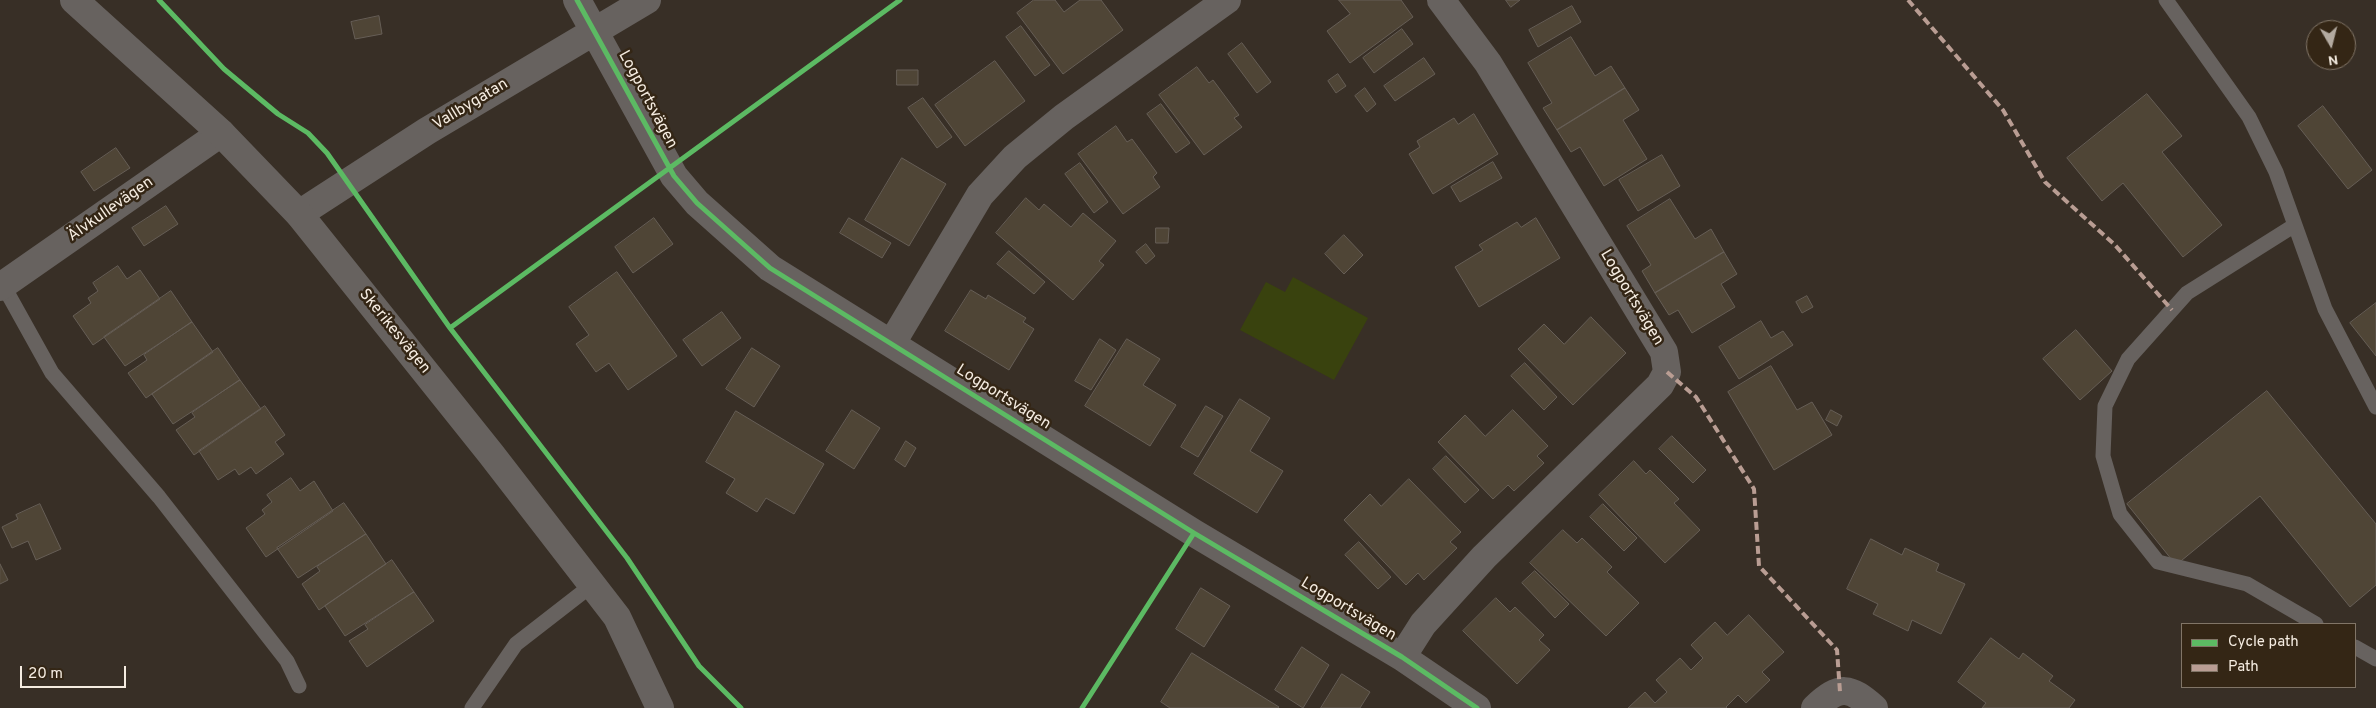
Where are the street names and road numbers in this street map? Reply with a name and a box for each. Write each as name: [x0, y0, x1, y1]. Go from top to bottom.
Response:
street label: Logportsvägen: [613, 48, 681, 152]
street label: Vallbygatan: [430, 75, 512, 135]
street label: Älvkullevägen: [64, 173, 158, 247]
street label: Logportsvägen: [1595, 247, 1667, 349]
street label: Skerikesvägen: [354, 286, 434, 378]
street label: Logportsvägen: [952, 361, 1054, 435]
street label: Logportsvägen: [1297, 574, 1399, 646]

